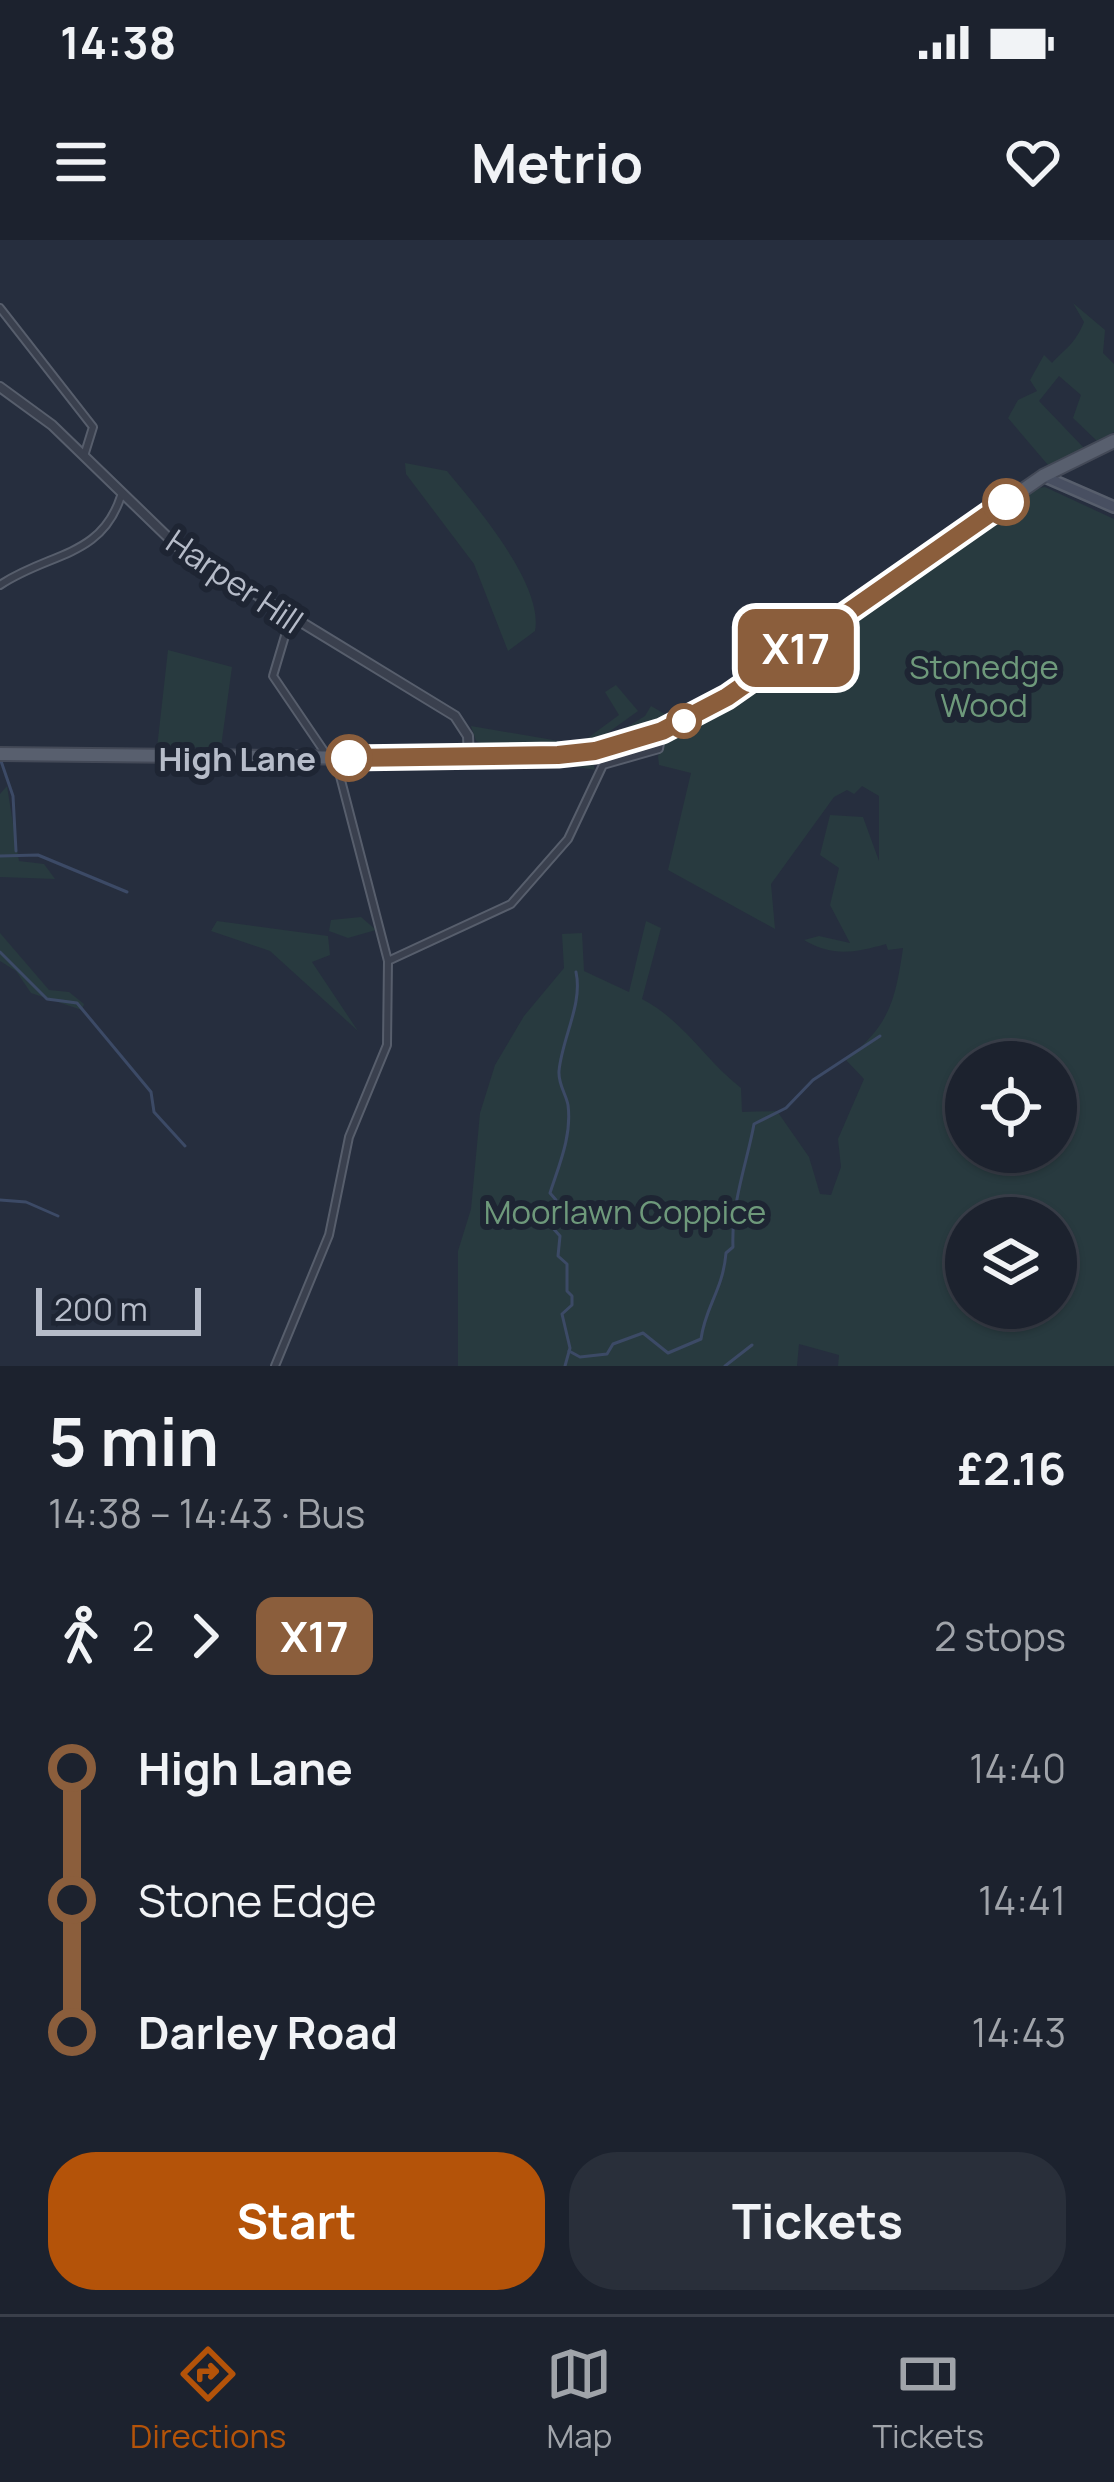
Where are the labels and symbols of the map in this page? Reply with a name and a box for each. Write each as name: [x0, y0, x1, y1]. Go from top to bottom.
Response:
unlabelled marker: [984, 480, 1028, 524]
street label: Harper Hill: [158, 519, 312, 643]
line badge: X17: [727, 609, 865, 687]
park label: Stonedge Wood: [909, 644, 1059, 727]
unlabelled marker: [668, 705, 700, 737]
place label: High Lane: [159, 736, 316, 781]
marker: High Lane: [327, 736, 371, 780]
park label: Moorlawn Coppice: [484, 1189, 766, 1234]
scale bar: [36, 1282, 201, 1335]

